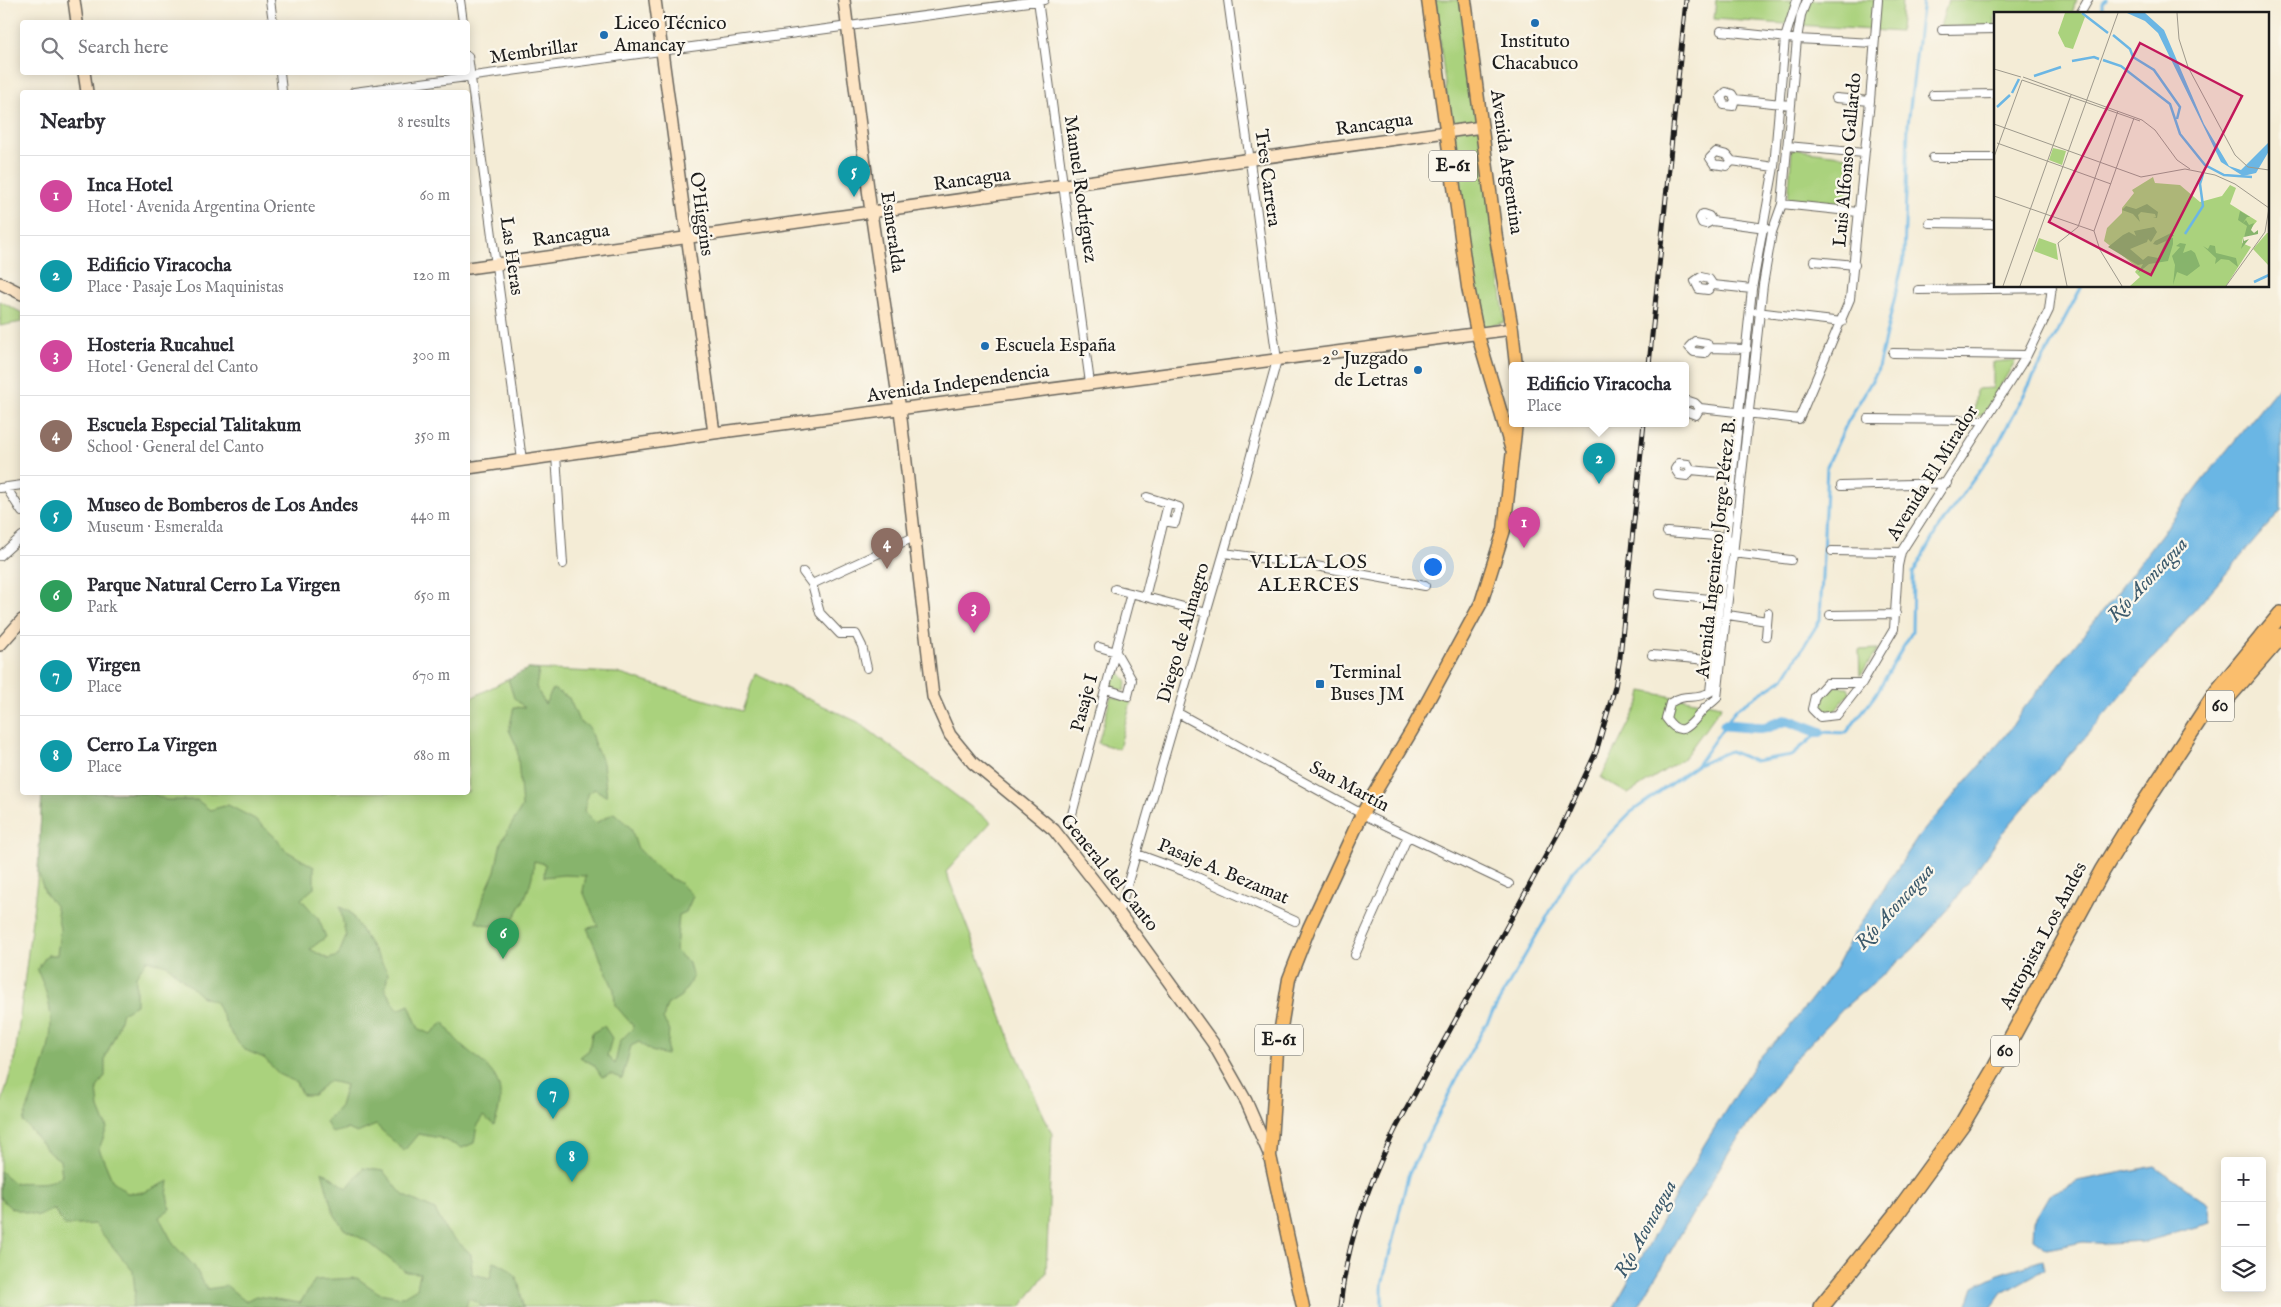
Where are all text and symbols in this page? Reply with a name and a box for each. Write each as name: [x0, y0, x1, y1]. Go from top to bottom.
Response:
place label: Liceo Técnico Amancay: [613, 12, 726, 58]
inset map: [1994, 12, 2268, 288]
marker: Instituto Chacabuco: [1529, 17, 1541, 29]
search box: [20, 20, 470, 75]
marker: Liceo Técnico Amancay: [598, 29, 610, 41]
place label: Instituto Chacabuco: [1492, 30, 1578, 76]
icon: search: [38, 34, 66, 62]
street label: Membrillar: [488, 34, 580, 70]
text: Search here: [78, 36, 169, 60]
street label: Luis Alfonso Gallardo: [1828, 72, 1868, 248]
street label: Avenida Argentina: [1484, 87, 1528, 237]
street label: Rancagua: [1334, 108, 1415, 142]
text: Nearby: [40, 109, 105, 136]
text: 8 results: [398, 113, 450, 133]
street label: Manuel Rodríguez: [1058, 114, 1102, 264]
street label: Tres Carrera: [1248, 128, 1286, 229]
road number: E-61: [1429, 150, 1477, 182]
pin: 5: [838, 156, 870, 197]
street label: Rancagua: [932, 163, 1013, 197]
street label: O'Higgins: [683, 170, 719, 258]
text: Inca Hotel: [87, 174, 173, 198]
text: 1: [53, 186, 59, 206]
text: 60 m: [420, 186, 450, 206]
street label: Esmeralda: [874, 190, 910, 275]
text: Hotel · Avenida Argentina Oriente: [87, 198, 315, 218]
street label: Las Heras: [494, 215, 528, 297]
street label: Rancagua: [531, 219, 612, 253]
text: Edificio Viracocha: [87, 254, 232, 278]
text: 2: [52, 266, 60, 286]
text: 120 m: [413, 266, 450, 286]
text: Place · Pasaje Los Maquinistas: [87, 278, 284, 298]
text: Hosteria Rucahuel: [87, 334, 234, 358]
place label: Escuela España: [995, 334, 1117, 358]
marker: Escuela España: [979, 340, 991, 352]
text: 3: [53, 346, 59, 366]
text: 300 m: [412, 346, 450, 366]
place label: 2º Juzgado de Letras: [1322, 347, 1408, 393]
text: Hotel · General del Canto: [87, 358, 258, 378]
street label: Avenida Independencia: [864, 359, 1051, 409]
popup: [1509, 362, 1689, 427]
marker: 2º Juzgado de Letras: [1412, 364, 1424, 376]
text: Edificio Viracocha: [1527, 373, 1671, 397]
text: Place: [1527, 397, 1561, 417]
street label: Avenida El Mirador: [1881, 401, 1984, 546]
text: Escuela Especial Talitakum: [87, 414, 301, 438]
street label: Avenida Ingeniero Jorge Pérez B.: [1691, 416, 1743, 681]
text: 4: [52, 426, 60, 446]
text: 350 m: [415, 426, 450, 446]
text: School · General del Canto: [87, 438, 264, 458]
pin: 2: [1583, 443, 1615, 484]
text: Museo de Bomberos de Los Andes: [87, 494, 358, 518]
text: 5: [53, 506, 59, 526]
text: 440 m: [411, 506, 450, 526]
pin: 1: [1508, 507, 1540, 548]
text: Museum · Esmeralda: [87, 518, 223, 538]
pin: 4: [871, 528, 903, 569]
water label: Río Aconcagua: [2102, 532, 2195, 628]
district label: VILLA LOS ALERCES: [1249, 550, 1368, 598]
your location: [1420, 554, 1446, 580]
street label: Diego de Almagro: [1152, 560, 1216, 706]
text: Parque Natural Cerro La Virgen: [87, 574, 340, 598]
text: 6: [53, 586, 59, 606]
text: 650 m: [414, 586, 450, 606]
pin: 3: [958, 592, 990, 633]
text: Park: [87, 598, 117, 618]
text: Virgen: [87, 654, 141, 678]
place label: Terminal Buses JM: [1330, 661, 1404, 707]
text: 7: [52, 666, 60, 686]
text: 670 m: [412, 666, 450, 686]
street label: Pasaje I: [1066, 671, 1104, 735]
text: Place: [87, 678, 122, 698]
marker: Terminal Buses JM: [1314, 678, 1326, 690]
road number: 60: [2206, 690, 2234, 721]
text: Cerro La Virgen: [87, 734, 217, 758]
text: 8: [53, 746, 59, 766]
text: 680 m: [413, 746, 450, 766]
street label: San Martín: [1305, 756, 1393, 818]
text: Place: [87, 758, 122, 778]
street label: General del Canto: [1054, 809, 1164, 937]
street label: Pasaje A. Bezamat: [1154, 834, 1293, 911]
street label: Autopista Los Andes: [1995, 858, 2093, 1015]
water label: Río Aconcagua: [1850, 859, 1941, 956]
pin: 6: [487, 918, 519, 959]
road number: E-61: [1255, 1024, 1303, 1056]
road number: 60: [1991, 1036, 2019, 1066]
pin: 7: [537, 1078, 569, 1119]
pin: 8: [556, 1141, 588, 1182]
map controls: [2221, 1157, 2266, 1292]
button: +: [2221, 1157, 2266, 1202]
water label: Río Aconcagua: [1609, 1176, 1684, 1283]
button: −: [2221, 1202, 2266, 1247]
button: layers: [2221, 1247, 2266, 1292]

